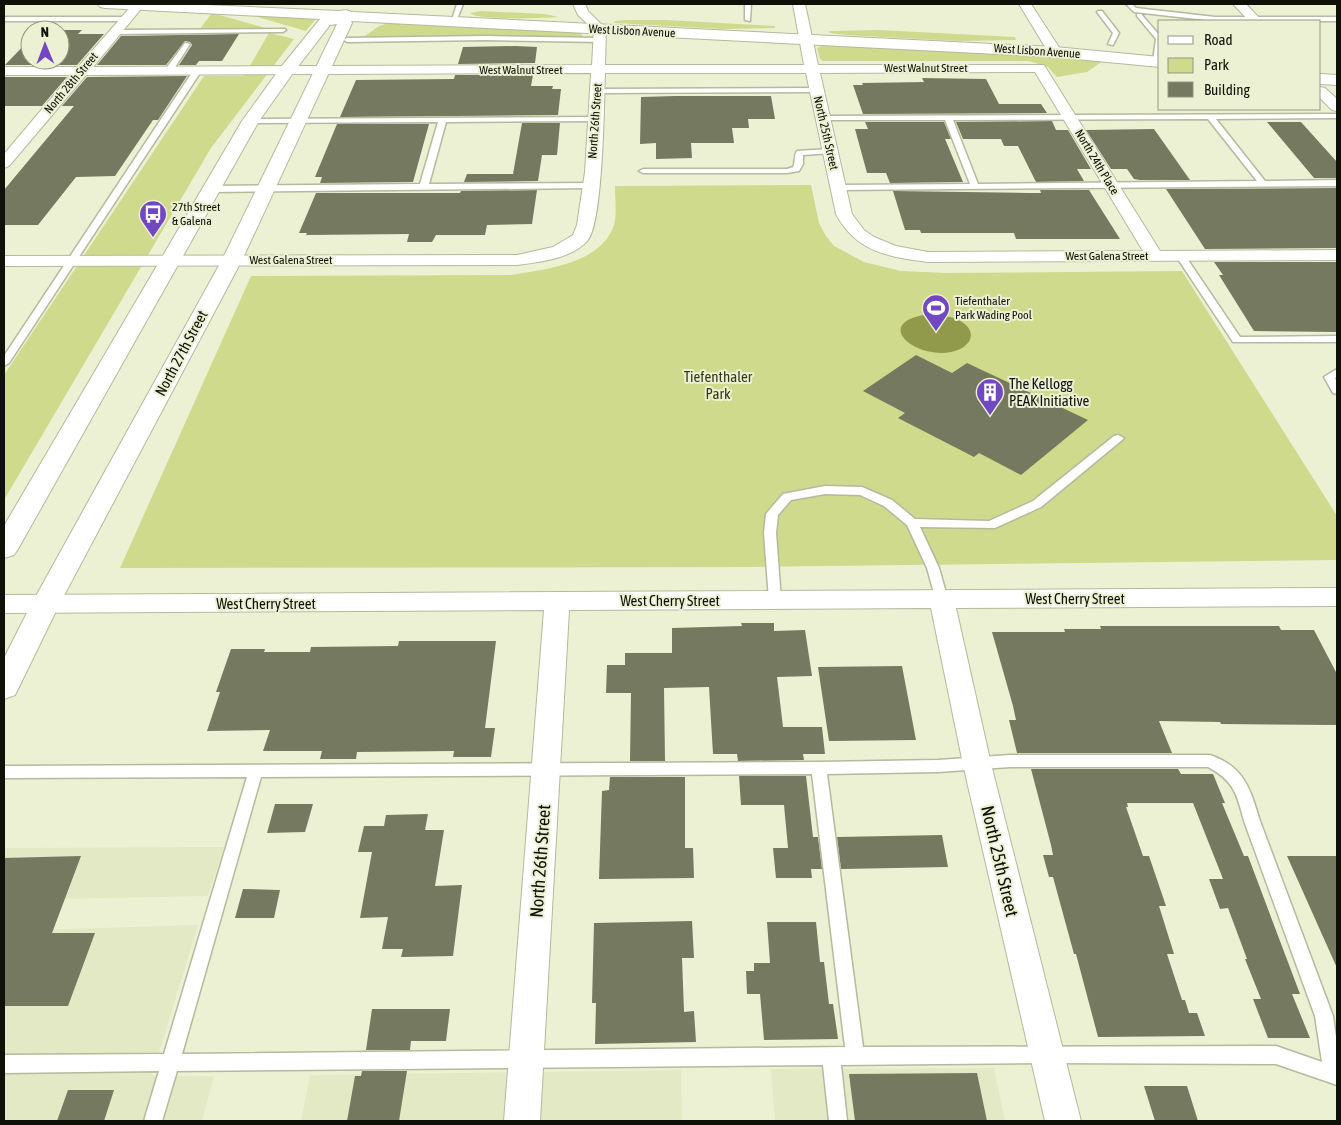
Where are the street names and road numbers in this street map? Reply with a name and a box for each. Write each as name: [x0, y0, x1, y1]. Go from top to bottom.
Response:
street label: West Lisbon Avenue: [588, 22, 676, 40]
street label: West Lisbon Avenue: [993, 41, 1081, 61]
street label: North 28th Street: [41, 49, 101, 116]
street label: West Walnut Street: [884, 61, 968, 75]
street label: West Walnut Street: [479, 63, 563, 77]
street label: North 26th Street: [585, 82, 605, 159]
street label: North 25th Street: [811, 95, 841, 172]
street label: North 24th Place: [1072, 127, 1122, 197]
street label: West Galena Street: [1066, 249, 1149, 263]
street label: West Galena Street: [250, 253, 333, 267]
street label: North 27th Street: [151, 307, 211, 399]
street label: West Cherry Street: [1025, 590, 1125, 607]
street label: West Cherry Street: [620, 592, 720, 609]
street label: West Cherry Street: [216, 595, 316, 612]
street label: North 25th Street: [977, 803, 1023, 919]
street label: North 26th Street: [526, 804, 554, 918]

